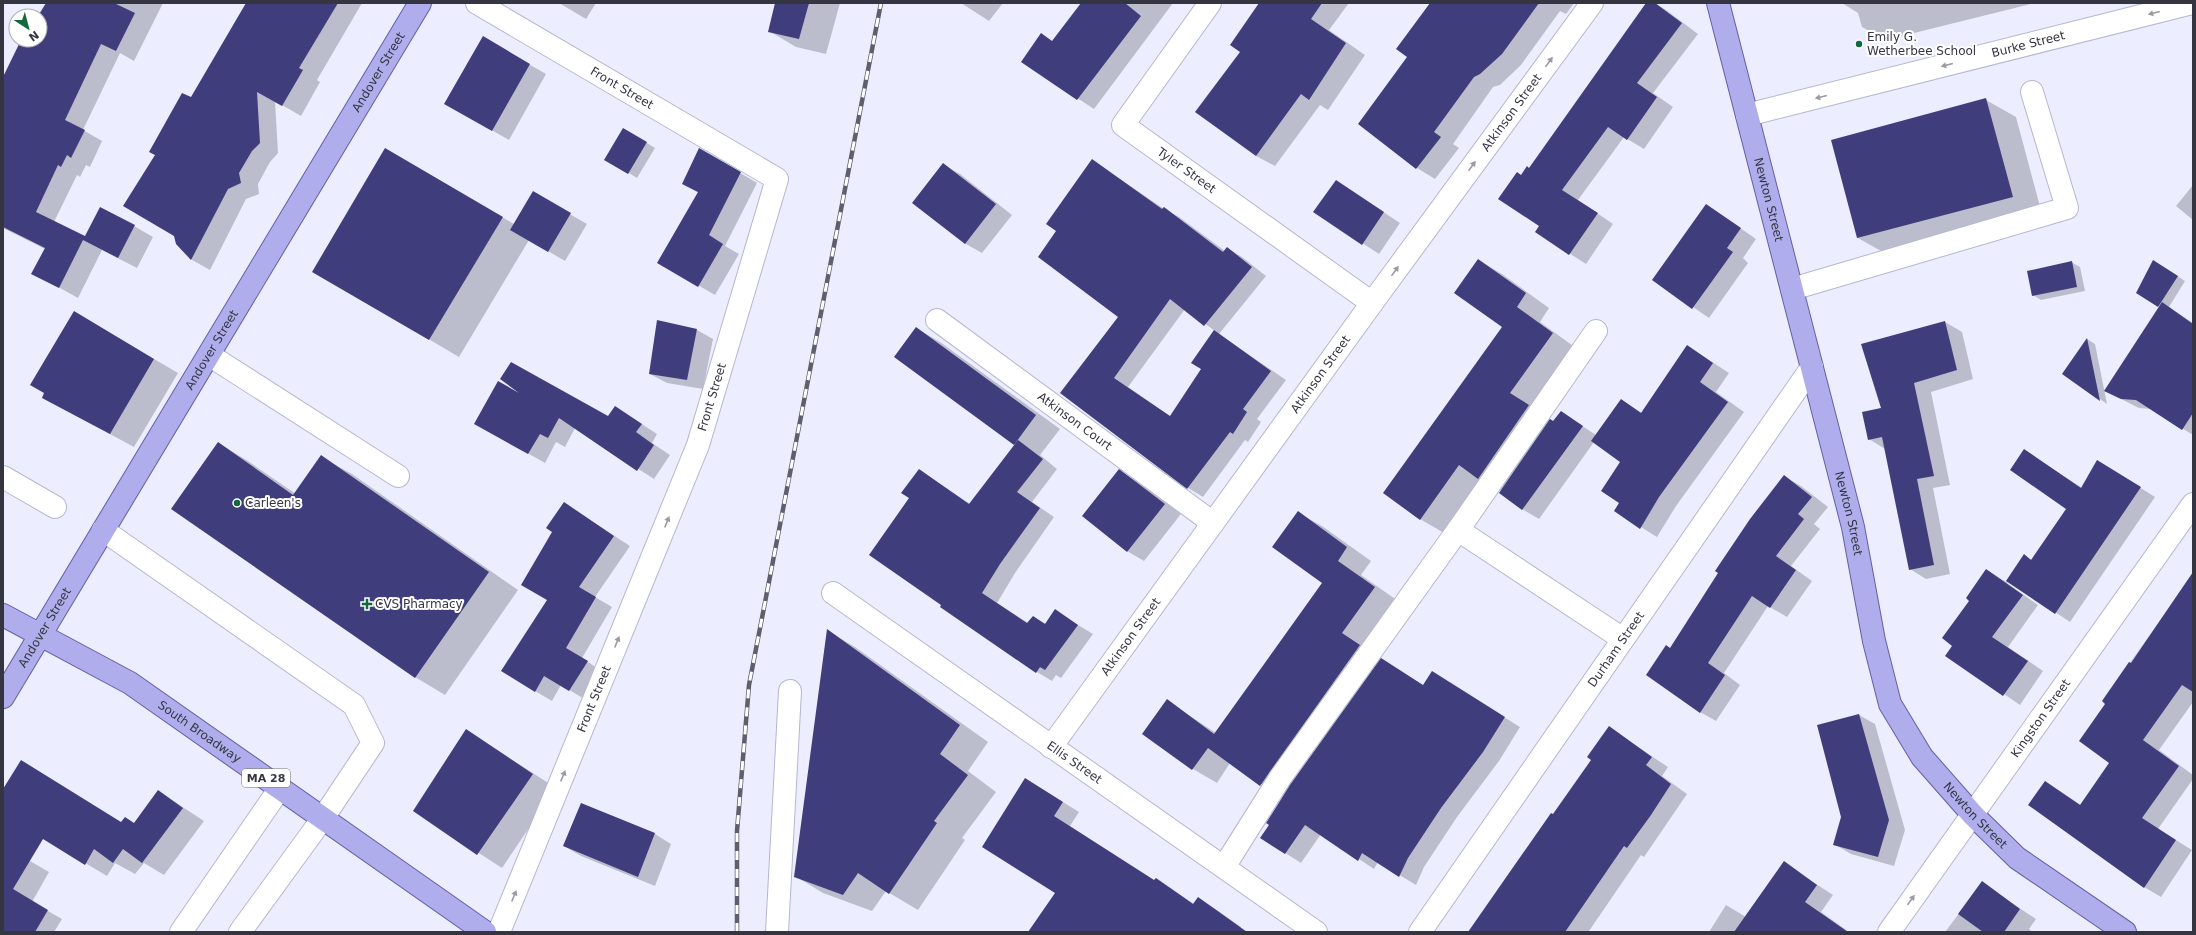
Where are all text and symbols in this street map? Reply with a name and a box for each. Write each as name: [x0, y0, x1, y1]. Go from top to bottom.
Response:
north arrow: [8, 8, 48, 48]
one-way arrow: [2148, 11, 2161, 17]
text: N: [26, 28, 41, 44]
street label: Burke Street: [1990, 28, 2067, 60]
street label: Andover Street: [349, 29, 408, 115]
place label: Emily G. Wetherbee School: [1867, 30, 1976, 58]
marker: Emily G. Wetherbee School: [1854, 39, 1864, 49]
one-way arrow: [1544, 56, 1553, 67]
one-way arrow: [1941, 63, 1953, 69]
street label: Front Street: [588, 64, 656, 112]
street label: Atkinson Street: [1479, 71, 1545, 154]
one-way arrow: [1815, 94, 1827, 100]
street label: Tyler Street: [1154, 144, 1219, 196]
street label: Newton Street: [1751, 156, 1786, 243]
one-way arrow: [1467, 161, 1476, 172]
one-way arrow: [1390, 266, 1398, 276]
street label: Andover Street: [182, 307, 241, 392]
street label: Atkinson Street: [1288, 333, 1353, 416]
street label: Front Street: [695, 361, 729, 433]
street label: Atkinson Court: [1035, 389, 1115, 453]
street label: Newton Street: [1832, 470, 1865, 557]
place label: Carleen's: [245, 496, 301, 510]
marker: Carleen's: [232, 498, 242, 508]
one-way arrow: [664, 515, 670, 527]
street label: Andover Street: [15, 585, 74, 670]
street label: Atkinson Street: [1098, 595, 1164, 678]
place label: CVS Pharmacy: [375, 597, 463, 611]
marker: CVS Pharmacy: [362, 599, 372, 609]
street label: Durham Street: [1585, 609, 1647, 690]
one-way arrow: [615, 636, 621, 648]
street label: Front Street: [574, 663, 614, 734]
street label: Kingston Street: [2008, 676, 2073, 760]
street label: South Broadway: [155, 698, 244, 766]
street label: Ellis Street: [1044, 738, 1105, 787]
road number: MA 28: [242, 769, 290, 787]
one-way arrow: [560, 769, 566, 781]
street label: Newton Street: [1940, 779, 2010, 852]
one-way arrow: [511, 889, 517, 901]
one-way arrow: [1907, 895, 1915, 906]

